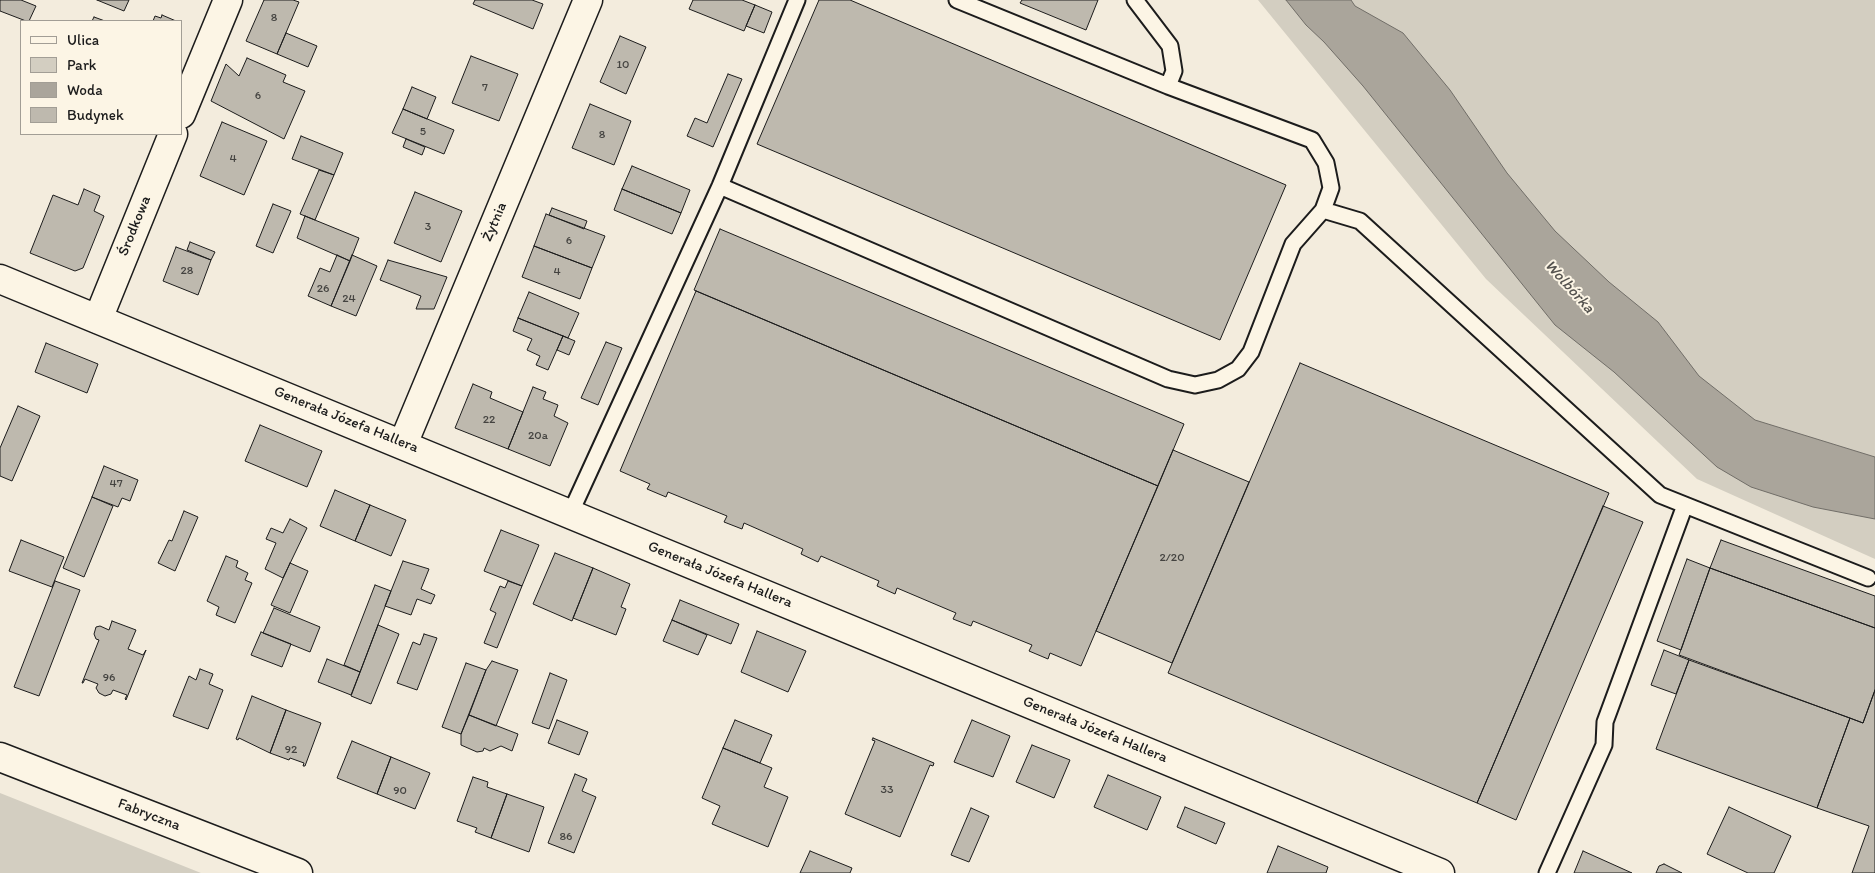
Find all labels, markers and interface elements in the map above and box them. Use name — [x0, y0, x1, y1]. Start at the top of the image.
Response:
house number: 8 — [271, 11, 277, 25]
legend — [20, 20, 182, 135]
text: Ulica — [67, 31, 99, 49]
text: Park — [67, 56, 97, 74]
house number: 10 — [617, 58, 629, 72]
text: Woda — [67, 81, 103, 99]
house number: 7 — [482, 81, 488, 95]
house number: 6 — [255, 89, 261, 103]
text: Budynek — [67, 106, 124, 124]
house number: 5 — [420, 125, 426, 139]
house number: 8 — [599, 128, 605, 142]
house number: 4 — [229, 152, 237, 166]
street label: Środkowa — [115, 193, 155, 259]
street label: Żytnia — [479, 200, 511, 244]
house number: 3 — [425, 220, 431, 234]
house number: 6 — [566, 234, 572, 248]
water label: Wolbórka — [1540, 256, 1598, 318]
house number: 28 — [181, 264, 193, 278]
house number: 4 — [553, 265, 561, 279]
house number: 26 — [317, 282, 329, 296]
house number: 24 — [342, 292, 356, 306]
street label: Generała Józefa Hallera — [271, 383, 421, 457]
house number: 22 — [483, 413, 495, 427]
house number: 20a — [528, 429, 548, 443]
house number: 47 — [109, 477, 123, 491]
street label: Generała Józefa Hallera — [645, 538, 795, 612]
house number: 2/20 — [1159, 551, 1185, 565]
house number: 96 — [103, 671, 115, 685]
street label: Generała Józefa Hallera — [1020, 693, 1170, 767]
house number: 92 — [285, 743, 297, 757]
house number: 33 — [880, 783, 894, 797]
house number: 90 — [393, 784, 407, 798]
street label: Fabryczna — [115, 795, 183, 835]
house number: 86 — [560, 830, 572, 844]

